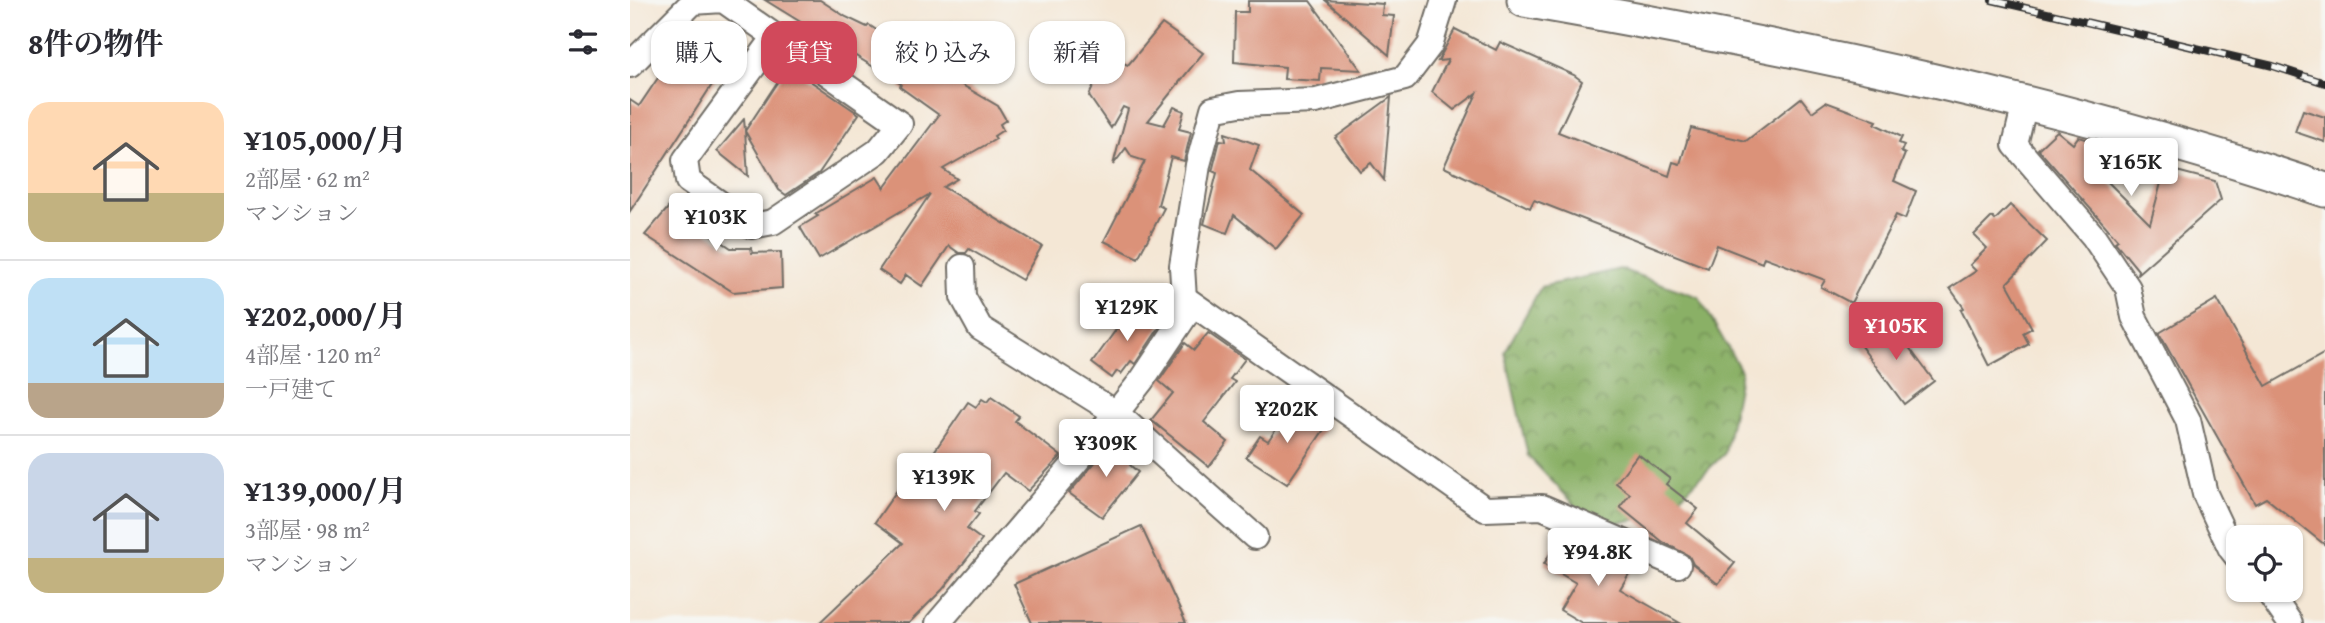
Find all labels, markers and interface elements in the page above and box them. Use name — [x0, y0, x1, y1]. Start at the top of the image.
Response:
text: 8件の物件 — [28, 21, 164, 65]
chip: 購入 — [651, 21, 747, 84]
chip: 賃貸 — [761, 21, 857, 84]
chip: 絞り込み — [871, 21, 1015, 84]
chip: 新着 — [1029, 21, 1125, 84]
icon: filters — [564, 23, 602, 61]
text: ¥105,000/月 — [245, 117, 407, 161]
icon: home — [84, 130, 168, 214]
pin: ¥165K — [2082, 138, 2180, 198]
text: ¥165K — [2100, 144, 2162, 177]
text: 2部屋 · 62 m² — [245, 162, 370, 195]
pin: ¥103K — [667, 194, 765, 253]
text: マンション — [245, 196, 359, 229]
text: ¥103K — [685, 199, 747, 232]
pin: ¥129K — [1078, 284, 1176, 343]
text: ¥129K — [1096, 289, 1158, 322]
text: ¥202,000/月 — [245, 293, 407, 337]
pin: ¥105K — [1847, 302, 1945, 362]
icon: home — [84, 306, 168, 390]
text: ¥105K — [1865, 308, 1927, 341]
text: 4部屋 · 120 m² — [245, 338, 381, 371]
text: 一戸建て — [245, 372, 337, 405]
pin: ¥202K — [1238, 386, 1336, 445]
text: ¥202K — [1256, 391, 1318, 424]
pin: ¥309K — [1057, 420, 1155, 479]
text: ¥309K — [1075, 425, 1137, 458]
pin: ¥139K — [895, 454, 993, 513]
text: ¥139K — [913, 459, 975, 492]
text: ¥139,000/月 — [245, 468, 407, 512]
icon: home — [84, 481, 168, 565]
text: 3部屋 · 98 m² — [245, 513, 370, 546]
map controls — [2226, 525, 2303, 602]
button: locate — [2226, 525, 2303, 602]
pin: ¥94.8K — [1541, 528, 1655, 588]
text: ¥94.8K — [1564, 534, 1632, 567]
text: マンション — [245, 547, 359, 580]

